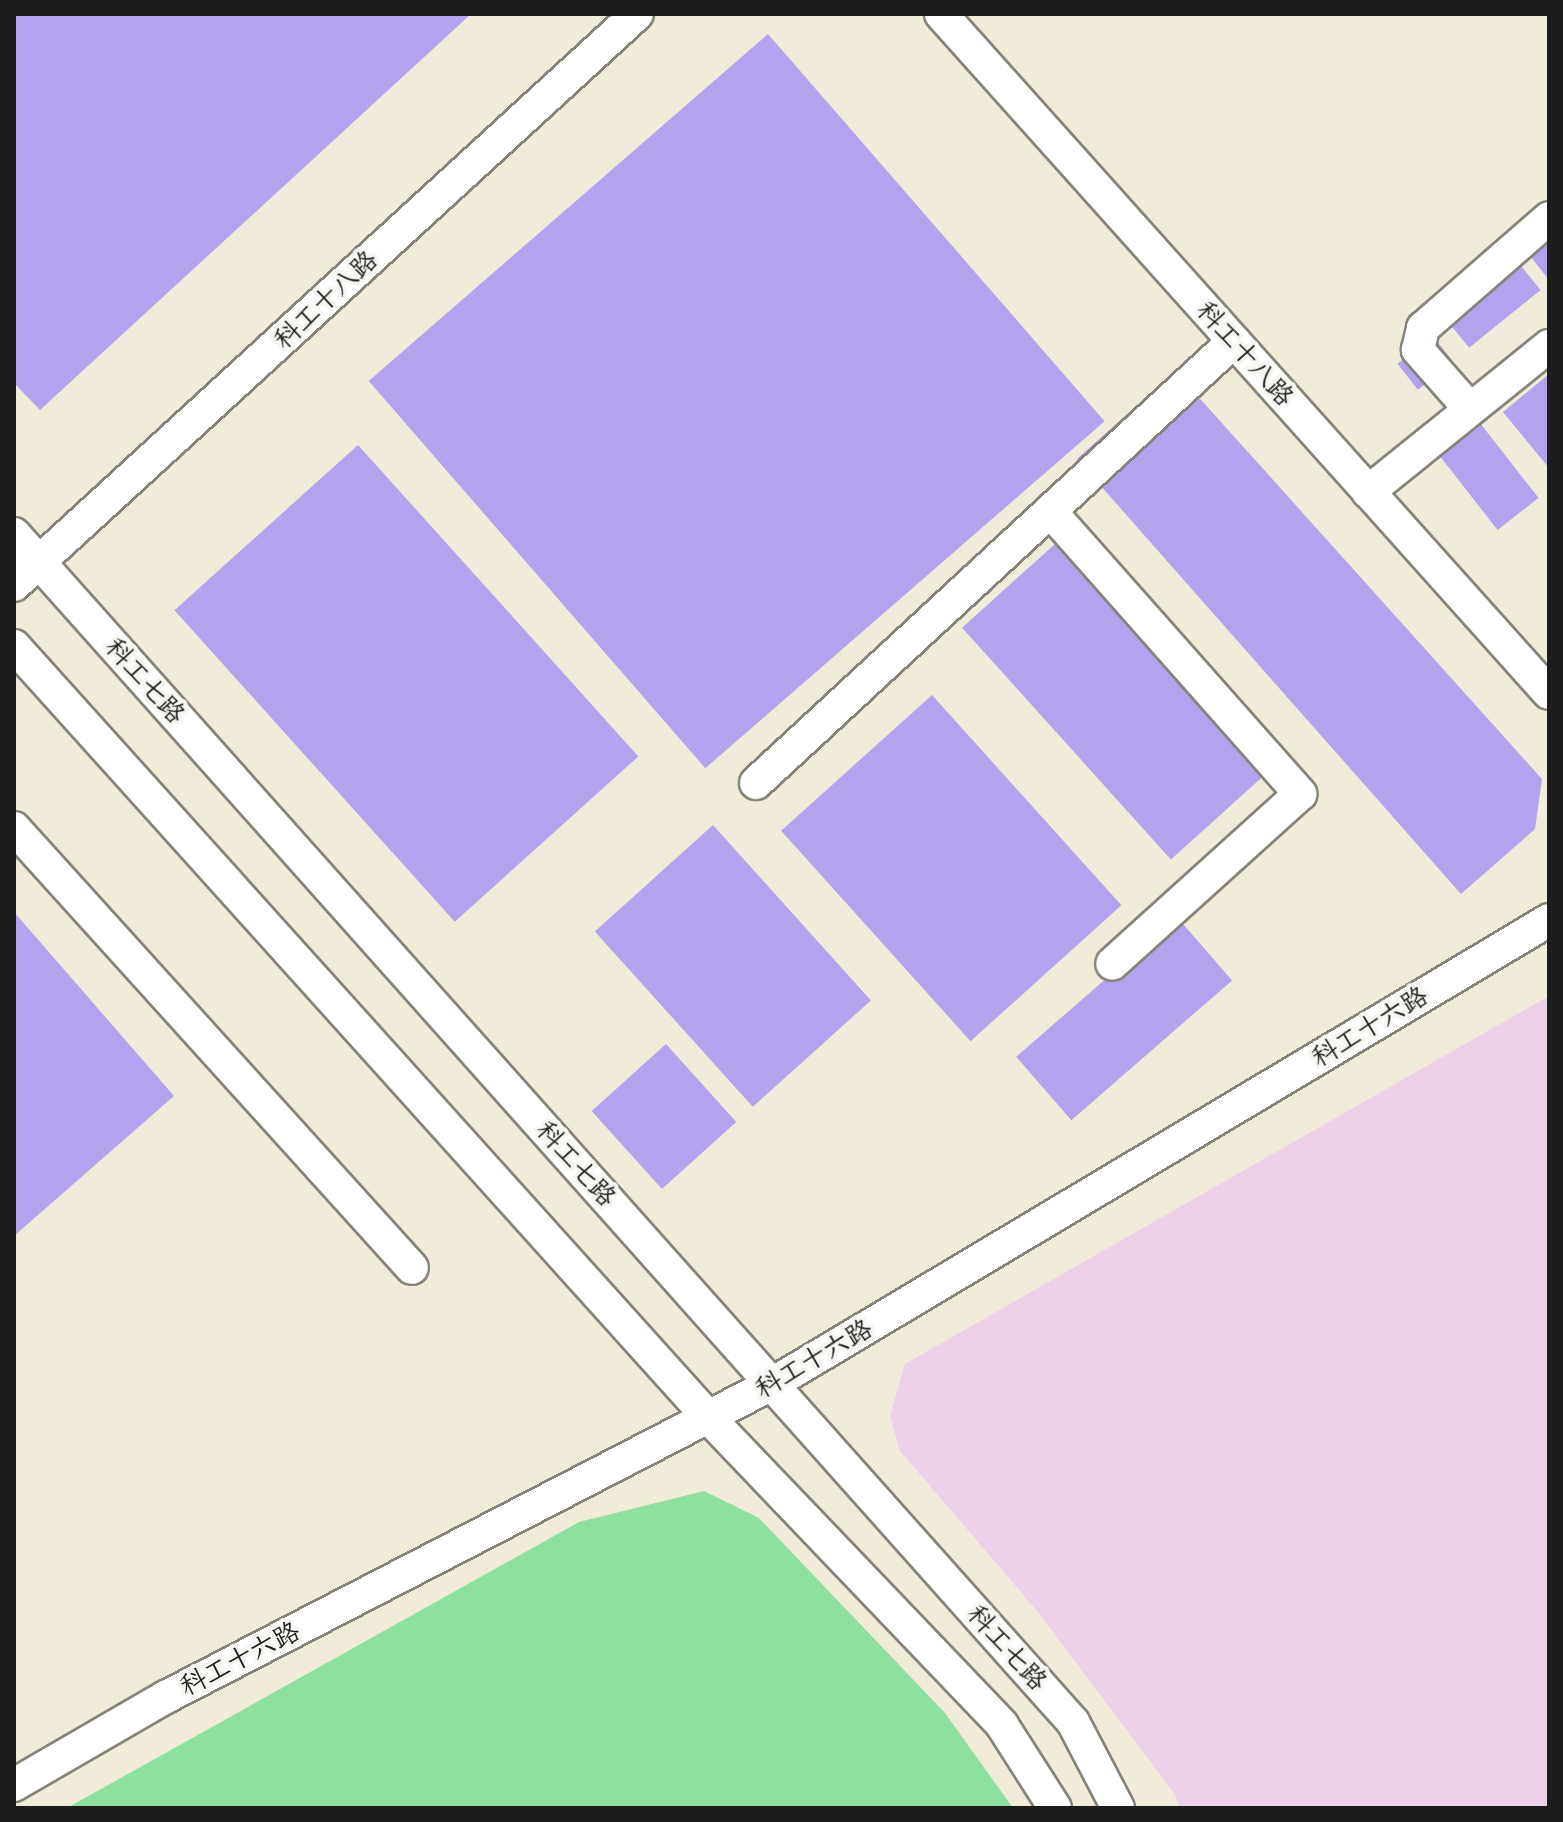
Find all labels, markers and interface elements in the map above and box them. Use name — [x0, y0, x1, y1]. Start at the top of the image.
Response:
street label: 科工十八路 — [268, 244, 384, 356]
street label: 科工十八路 — [1190, 295, 1300, 413]
street label: 科工七路 — [99, 632, 191, 730]
street label: 科工十六路 — [1306, 980, 1434, 1074]
street label: 科工七路 — [530, 1115, 622, 1213]
street label: 科工十六路 — [750, 1313, 878, 1405]
street label: 科工七路 — [961, 1599, 1053, 1697]
street label: 科工十六路 — [175, 1616, 305, 1702]

